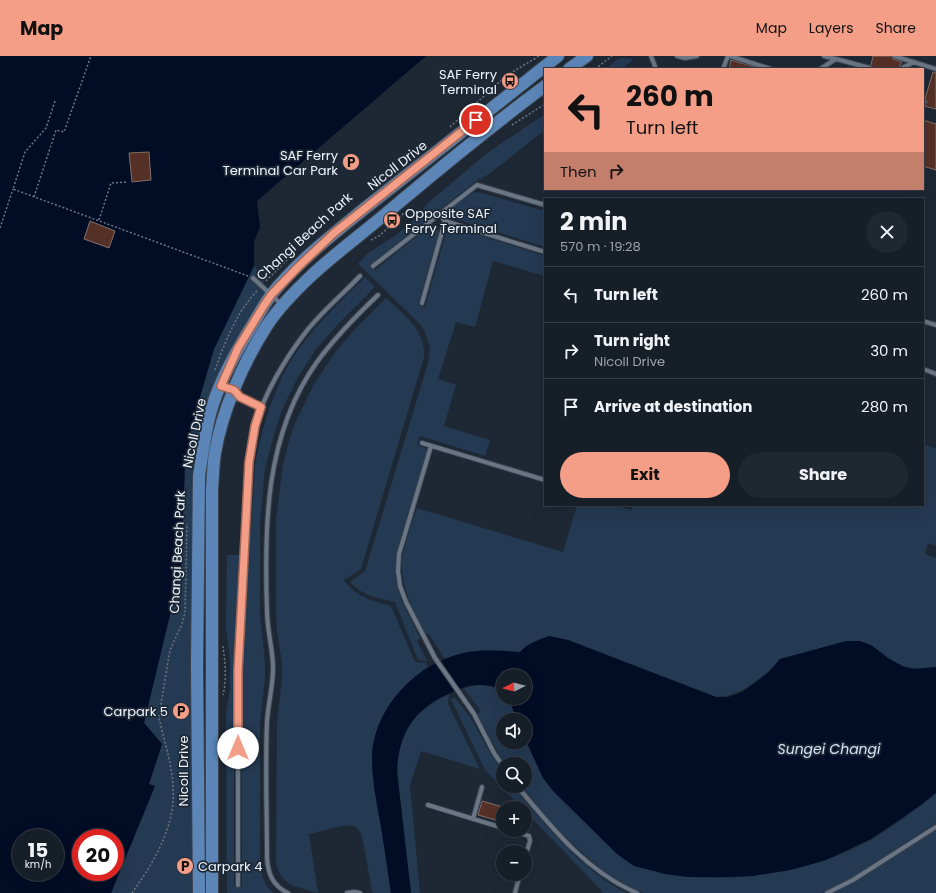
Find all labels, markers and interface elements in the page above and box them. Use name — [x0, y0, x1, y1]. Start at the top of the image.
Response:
text: Map — [20, 15, 63, 42]
text: Map — [756, 18, 787, 38]
text: Layers — [809, 18, 853, 38]
text: Share — [875, 18, 916, 38]
place label: SAF Ferry Terminal — [439, 65, 498, 99]
bus stop icon: SAF Ferry Terminal — [500, 71, 520, 91]
text: 260 m — [626, 77, 714, 116]
icon: left — [560, 84, 612, 136]
pin — [459, 103, 493, 137]
icon: arrive — [465, 109, 487, 131]
text: Turn left — [626, 115, 698, 140]
street label: Nicoll Drive — [363, 136, 431, 195]
place label: SAF Ferry Terminal Car Park — [223, 146, 339, 180]
parking icon: SAF Ferry Terminal Car Park — [341, 152, 361, 172]
icon: right — [605, 160, 627, 182]
text: Then — [560, 161, 597, 182]
street label: Changi Beach Park — [252, 188, 357, 285]
place label: Opposite SAF Ferry Terminal — [405, 204, 497, 238]
text: 2 min — [560, 205, 627, 238]
bus stop icon: Opposite SAF Ferry Terminal — [382, 210, 402, 230]
button: close — [866, 211, 908, 253]
text: 570 m · 19:28 — [560, 237, 641, 256]
icon: left — [560, 284, 582, 306]
text: Turn left — [594, 284, 658, 305]
text: 260 m — [861, 284, 908, 305]
text: Turn right — [594, 330, 670, 351]
icon: right — [560, 340, 582, 362]
text: 30 m — [870, 340, 908, 361]
text: Nicoll Drive — [594, 352, 665, 371]
street label: Nicoll Drive — [178, 396, 211, 470]
icon: arrive — [560, 396, 582, 418]
text: Arrive at destination — [594, 396, 752, 417]
text: 280 m — [861, 396, 908, 417]
button: Exit — [560, 452, 730, 498]
button: Share — [738, 452, 908, 498]
street label: Changi Beach Park — [165, 490, 190, 614]
north arrow — [496, 669, 532, 705]
map controls — [496, 669, 532, 881]
parking icon: Carpark 5 — [171, 701, 191, 721]
place label: Carpark 5 — [104, 702, 168, 721]
button: sound — [496, 713, 532, 749]
position arrow — [217, 727, 259, 769]
street label: Nicoll Drive — [174, 735, 193, 807]
water label: Sungei Changi — [778, 739, 881, 759]
button: search — [496, 757, 532, 793]
button: + — [496, 801, 532, 837]
speed limit sign: 20 — [72, 829, 124, 881]
text: 15 — [28, 836, 48, 864]
button: − — [496, 845, 532, 881]
parking icon: Carpark 4 — [175, 856, 195, 876]
text: km/h — [25, 857, 51, 872]
place label: Carpark 4 — [198, 857, 262, 876]

